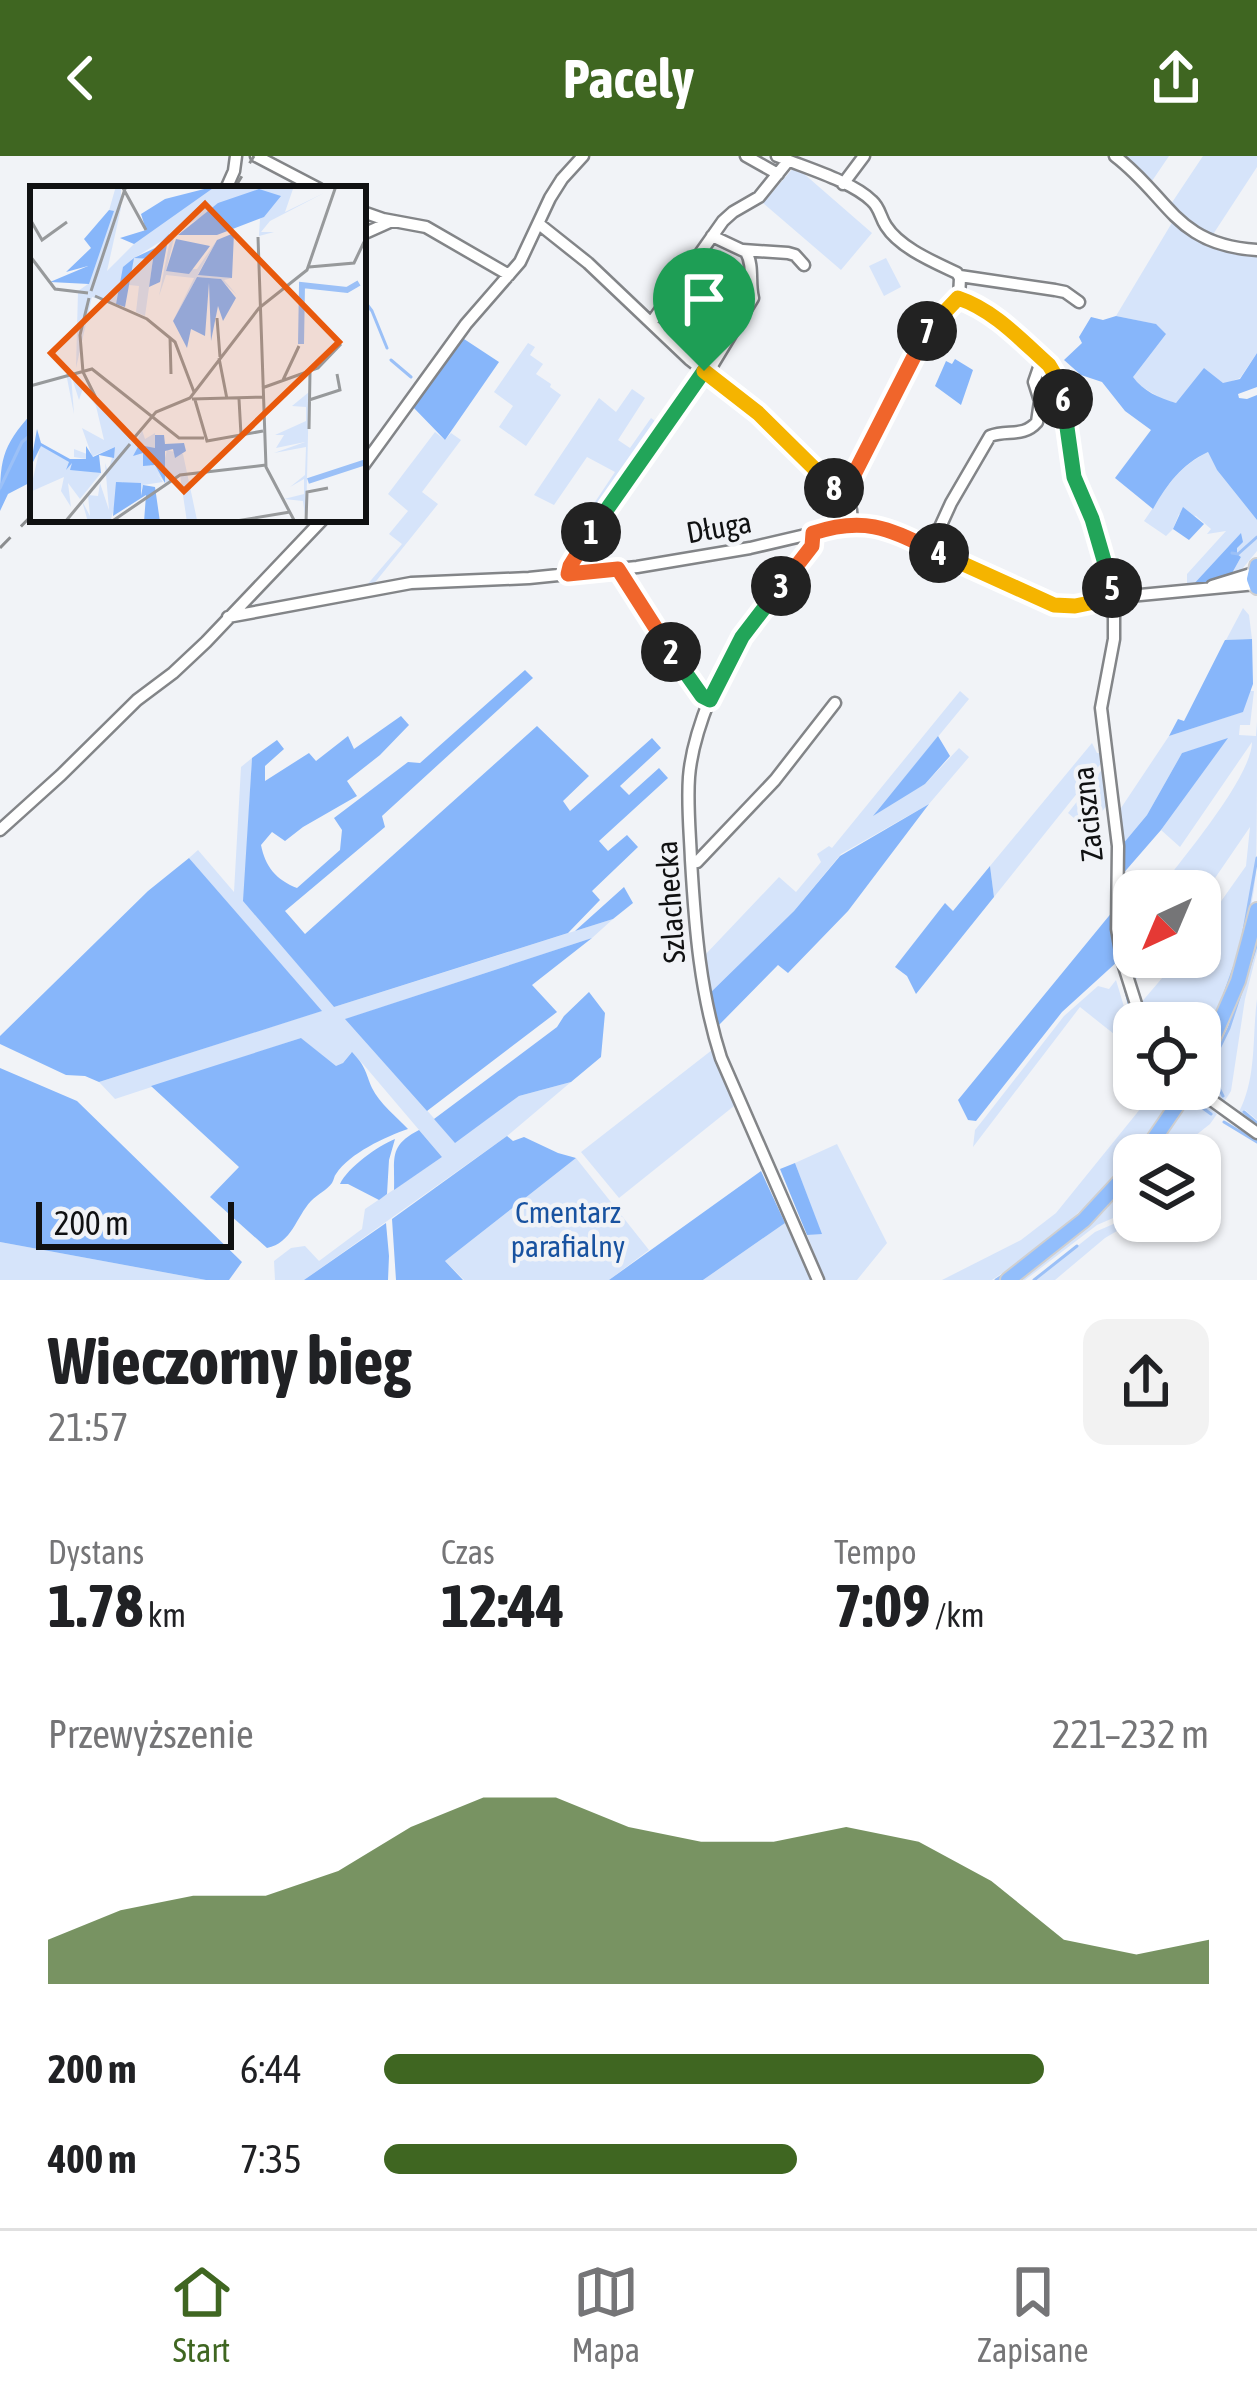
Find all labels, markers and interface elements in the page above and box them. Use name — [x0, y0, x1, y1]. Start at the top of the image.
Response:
icon: back — [48, 45, 114, 111]
icon: share — [1143, 45, 1209, 111]
text: Pacely — [563, 48, 694, 109]
inset map — [30, 186, 366, 522]
pin — [653, 248, 755, 371]
icon: arrive — [671, 266, 737, 332]
pin: 7 — [897, 301, 957, 361]
text: 7 — [919, 312, 935, 350]
pin: 6 — [1033, 369, 1093, 429]
text: 6 — [1055, 380, 1071, 418]
pin: 8 — [804, 458, 864, 518]
text: 8 — [826, 469, 842, 507]
pin: 1 — [561, 502, 621, 562]
street label: Długa — [684, 505, 754, 549]
text: 1 — [583, 513, 599, 551]
pin: 4 — [909, 523, 969, 583]
text: 4 — [931, 534, 947, 572]
pin: 3 — [751, 556, 811, 616]
pin: 5 — [1082, 558, 1142, 618]
text: 3 — [773, 567, 789, 605]
text: 5 — [1104, 569, 1120, 607]
pin: 2 — [641, 622, 701, 682]
text: 2 — [663, 633, 679, 671]
street label: Zaciszna — [1065, 765, 1109, 863]
street label: Szlachecka — [649, 840, 691, 964]
north arrow — [1113, 870, 1221, 978]
map controls — [1113, 870, 1221, 1242]
button: locate — [1113, 1002, 1221, 1110]
button: layers — [1113, 1134, 1221, 1242]
park label: Cmentarz parafialny — [511, 1195, 625, 1263]
scale bar — [36, 1196, 234, 1249]
text: 200 m — [54, 1204, 129, 1242]
button: share — [1083, 1319, 1209, 1445]
text: Wieczorny bieg — [48, 1322, 412, 1398]
text: 21:57 — [48, 1405, 128, 1449]
text: Dystans — [48, 1533, 144, 1571]
text: Czas — [441, 1533, 495, 1571]
text: Tempo — [834, 1533, 916, 1571]
text: 1.78 — [48, 1571, 143, 1640]
text: 12:44 — [441, 1571, 564, 1640]
text: 7:09 — [834, 1571, 930, 1640]
text: km — [143, 1596, 186, 1634]
text: /km — [930, 1596, 984, 1634]
text: Przewyższenie — [48, 1712, 254, 1756]
text: 221–232 m — [1052, 1712, 1209, 1756]
text: 200 m — [48, 2047, 136, 2091]
text: 6:44 — [240, 2047, 302, 2091]
text: 400 m — [48, 2137, 136, 2181]
text: 7:35 — [240, 2137, 302, 2181]
tab: Start — [169, 2259, 235, 2369]
tab: Mapa — [572, 2259, 640, 2369]
tab: Zapisane — [977, 2259, 1088, 2369]

